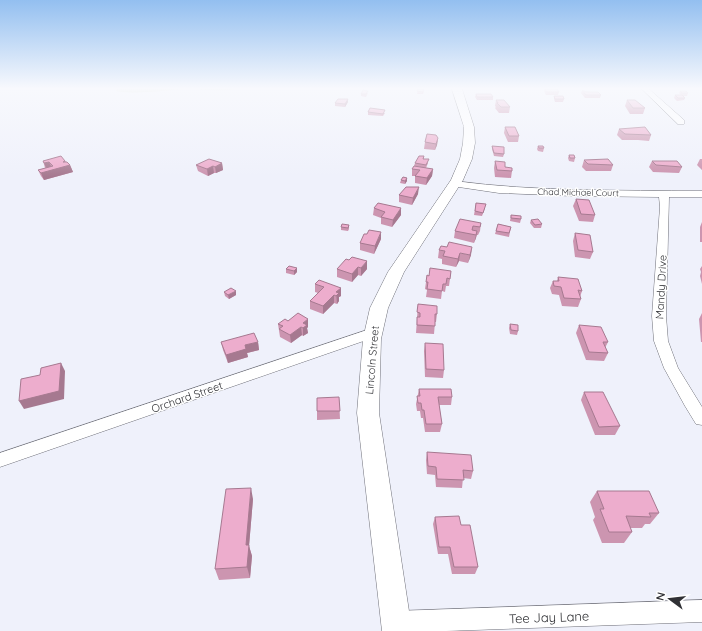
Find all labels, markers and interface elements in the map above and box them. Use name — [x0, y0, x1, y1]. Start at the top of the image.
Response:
street label: Chad Michael Court — [537, 186, 619, 198]
street label: Mandy Drive — [652, 254, 670, 320]
street label: Lincoln Street — [362, 325, 382, 395]
street label: Orchard Street — [149, 378, 225, 416]
north arrow — [650, 579, 690, 619]
text: N — [653, 591, 668, 602]
street label: Tee Jay Lane — [509, 608, 589, 626]

